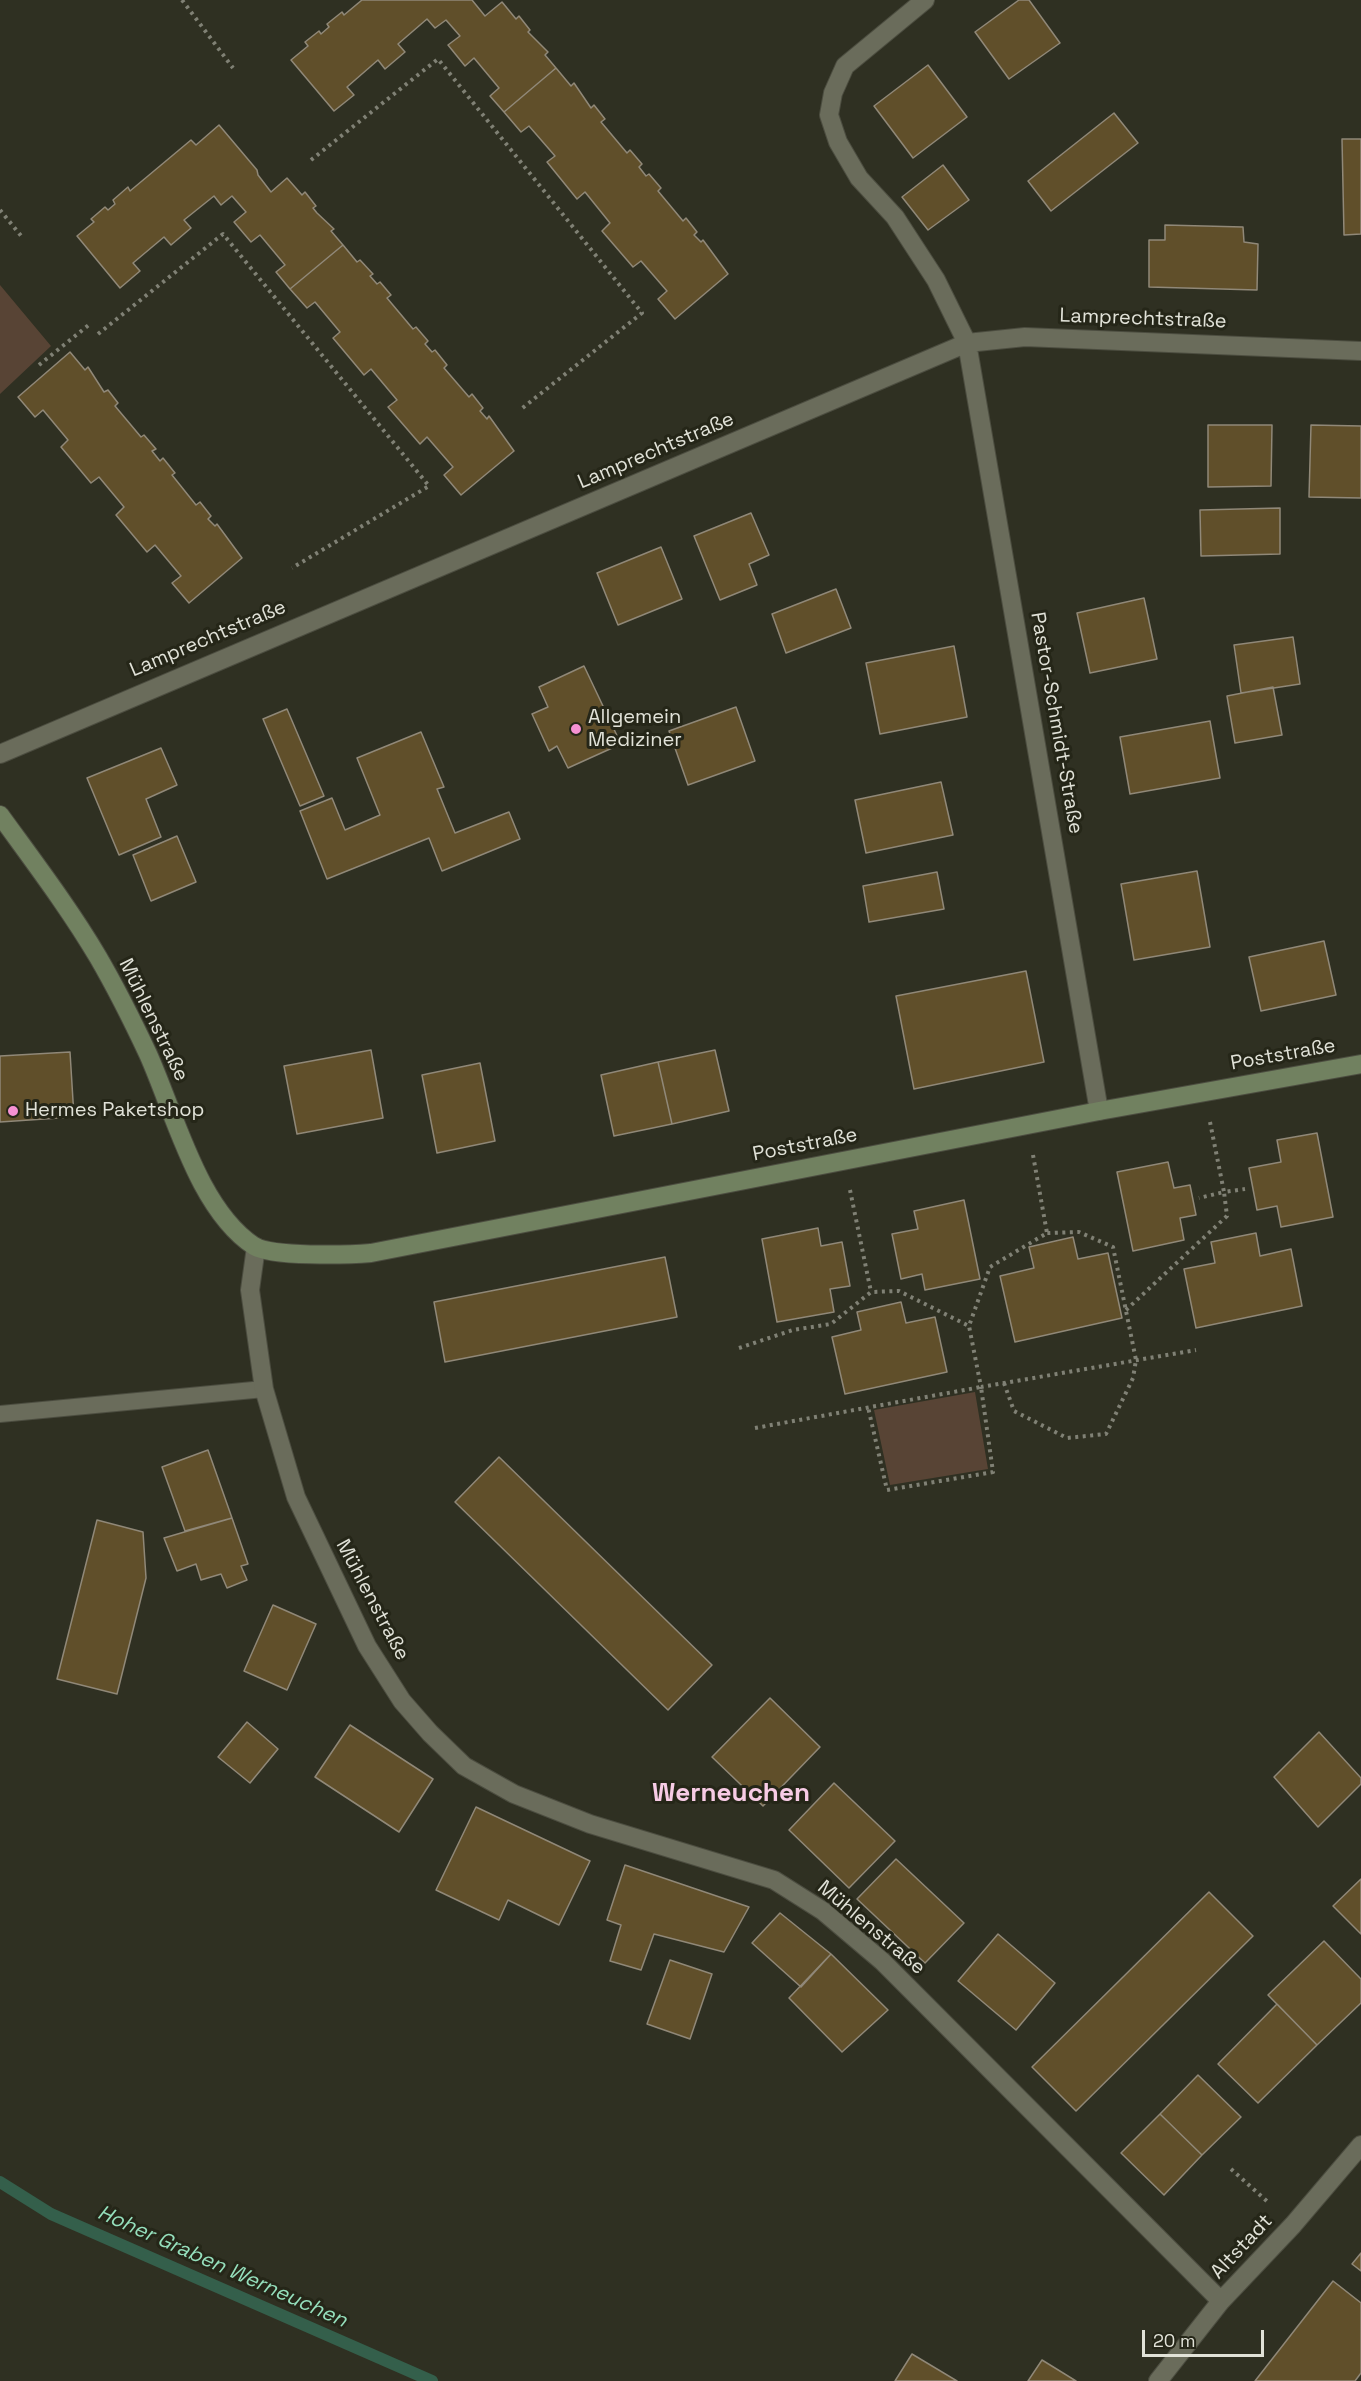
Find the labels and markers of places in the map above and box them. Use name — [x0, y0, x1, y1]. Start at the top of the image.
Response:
place label: Allgemein Mediziner — [588, 706, 682, 753]
marker: Allgemein Mediziner — [569, 722, 583, 736]
place label: Hermes Paketshop — [25, 1099, 204, 1123]
marker: Hermes Paketshop — [6, 1104, 20, 1118]

